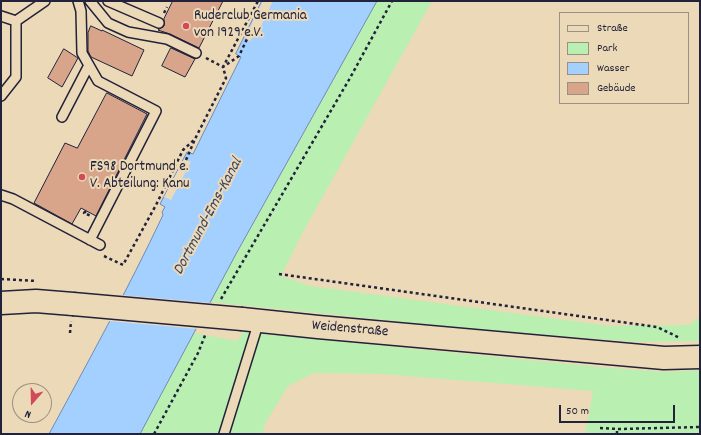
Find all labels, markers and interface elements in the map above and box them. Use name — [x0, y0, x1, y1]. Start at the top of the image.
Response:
place label: Ruderclub Germania von 1929 e.V. — [194, 8, 307, 43]
legend — [559, 12, 689, 104]
text: Straße — [597, 20, 628, 37]
marker: Ruderclub Germania von 1929 e.V. — [181, 21, 191, 31]
text: Park — [597, 40, 617, 57]
text: Wasser — [597, 60, 629, 77]
text: Gebäude — [597, 80, 636, 97]
water label: Dortmund-Ems-Kanal — [170, 155, 248, 279]
place label: FS98 Dortmund e. V. Abteilung: Kanu — [90, 159, 190, 194]
marker: FS98 Dortmund e. V. Abteilung: Kanu — [77, 172, 87, 182]
street label: Weidenstraße — [311, 318, 389, 342]
north arrow — [12, 383, 52, 423]
scale bar — [561, 397, 677, 423]
text: 50 m — [566, 403, 589, 420]
text: N — [23, 405, 34, 422]

